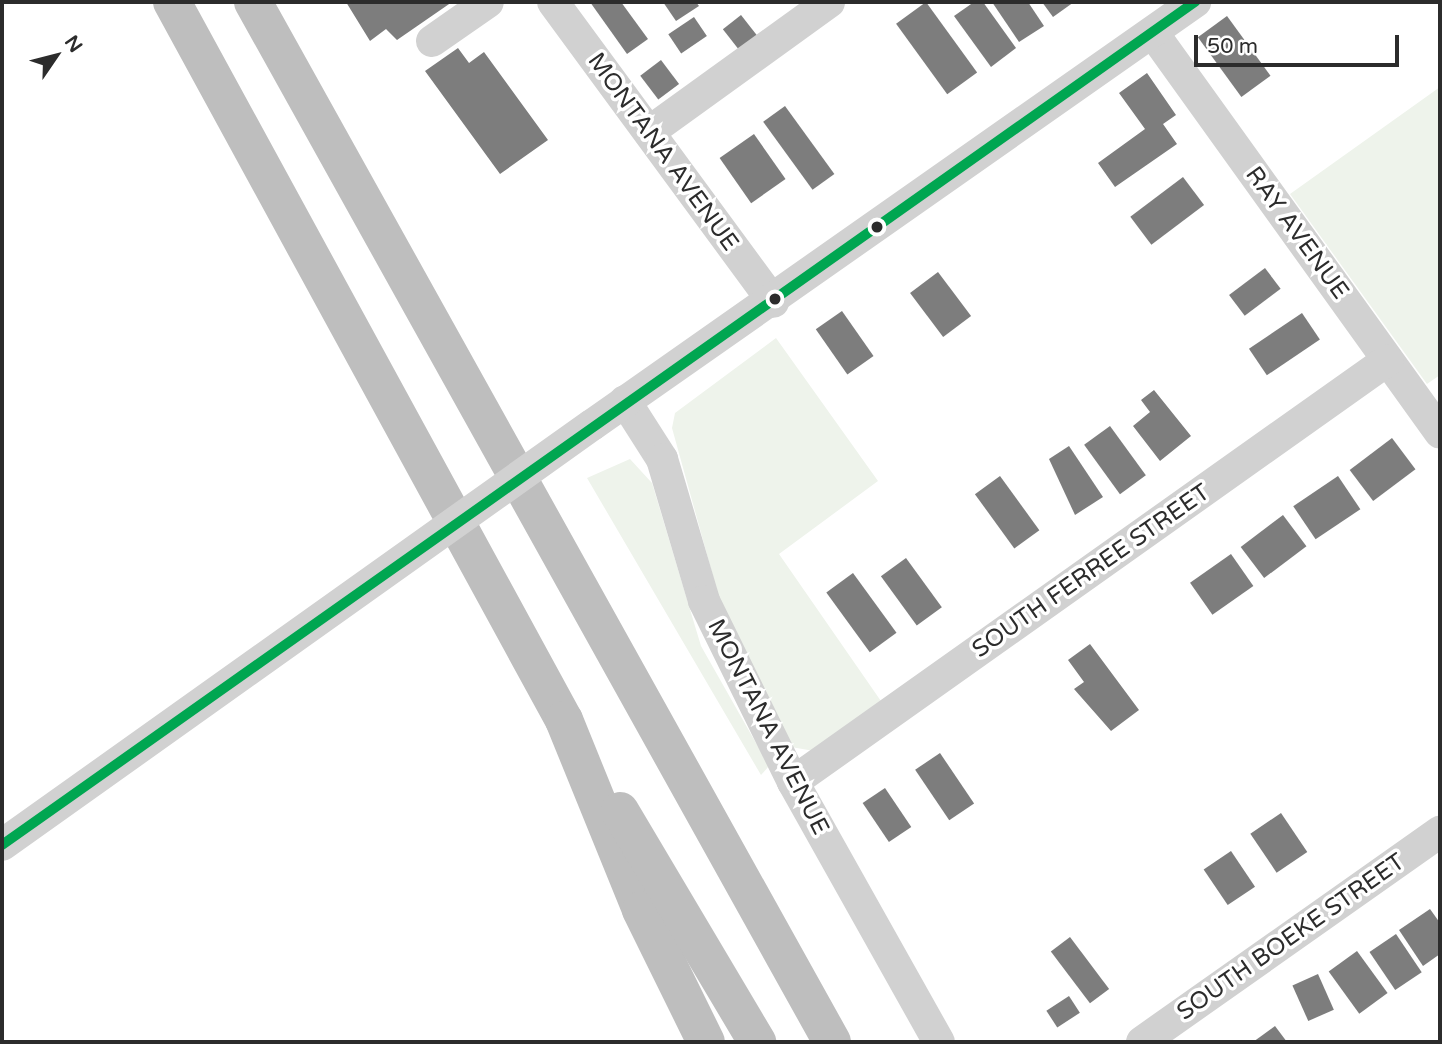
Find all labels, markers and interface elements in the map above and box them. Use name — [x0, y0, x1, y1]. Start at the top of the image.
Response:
north arrow — [21, 21, 91, 91]
scale bar — [1197, 21, 1402, 65]
text: N — [60, 31, 87, 57]
text: 50 m — [1207, 34, 1258, 59]
street label: MONTANA AVENUE — [581, 47, 745, 257]
street label: RAY AVENUE — [1239, 161, 1355, 305]
unlabelled marker — [870, 220, 884, 234]
unlabelled marker — [768, 292, 782, 306]
street label: SOUTH FERREE STREET — [967, 478, 1215, 664]
street label: MONTANA AVENUE — [701, 614, 835, 840]
street label: SOUTH BOEKE STREET — [1172, 847, 1410, 1027]

